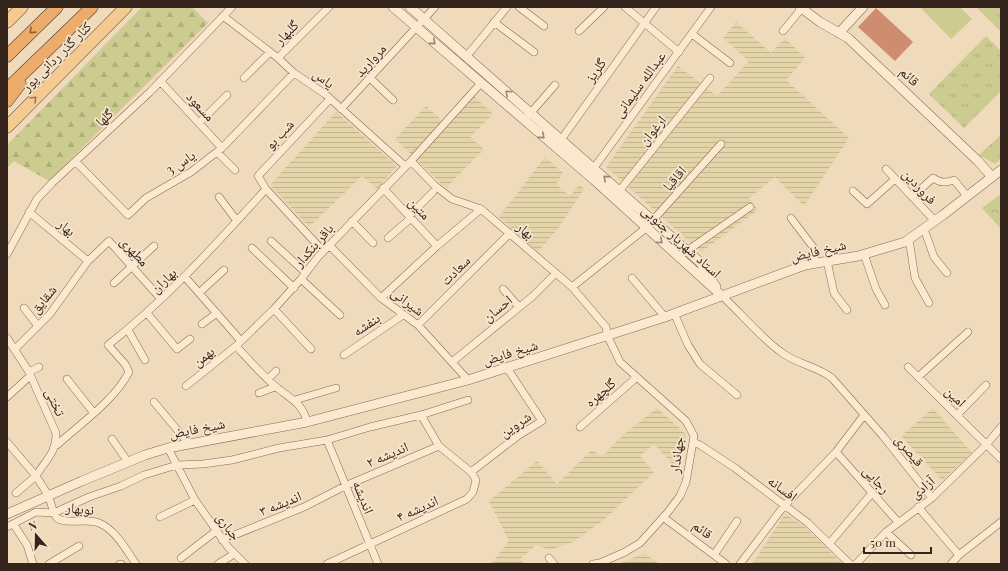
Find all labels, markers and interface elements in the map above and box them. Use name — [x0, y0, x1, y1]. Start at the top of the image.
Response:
street label: گلبهار — [269, 15, 303, 49]
street label: کنار گذر ردانی پور — [16, 17, 95, 96]
one-way arrow — [29, 27, 37, 34]
one-way arrow — [429, 37, 436, 44]
street label: مروارید — [350, 39, 390, 81]
street label: عبدالله سلیمانی — [608, 47, 670, 121]
street label: گلریز — [579, 54, 610, 87]
street label: قائم — [895, 62, 924, 91]
street label: یاس — [309, 64, 339, 92]
street label: مسعود — [183, 87, 219, 125]
one-way arrow — [505, 91, 512, 98]
one-way arrow — [29, 96, 37, 104]
street label: گلها — [91, 104, 117, 130]
street label: ارغوان — [634, 111, 670, 149]
street label: شب بو — [260, 115, 298, 153]
one-way arrow — [538, 131, 545, 138]
street label: یاس 3 — [161, 145, 199, 179]
street label: اقاقیا — [658, 161, 690, 195]
street label: فروردین — [899, 164, 941, 208]
one-way arrow — [603, 175, 611, 183]
street label: متین — [405, 193, 435, 223]
street label: استاد شهریار جنوبی — [638, 200, 726, 282]
street label: بهار — [53, 213, 80, 240]
street label: بهار — [512, 216, 539, 243]
street label: باقر بنکدار — [288, 219, 337, 272]
street label: مطهری — [116, 232, 154, 270]
street label: شیخ فایض — [788, 234, 848, 267]
one-way arrow — [655, 236, 663, 244]
street label: سعادت — [436, 251, 474, 289]
street label: بهاران — [146, 263, 180, 297]
street label: شقایق — [25, 281, 61, 318]
street label: شیرانی — [388, 282, 428, 320]
street label: احسان — [478, 290, 516, 326]
street label: بنفشه — [349, 308, 383, 340]
street label: شیخ فایض — [480, 335, 540, 370]
street label: بهمن — [188, 341, 218, 371]
street label: گلچهره — [580, 373, 620, 411]
street label: امین — [941, 381, 971, 411]
street label: تختی — [41, 385, 71, 419]
street label: شروین — [495, 406, 535, 442]
street label: شیخ فایض — [167, 413, 227, 444]
street label: قیصری — [891, 430, 929, 470]
street label: جهاندار — [664, 435, 688, 476]
street label: اندیشه ۲ — [363, 437, 411, 471]
street label: رجایی — [859, 461, 895, 497]
street label: افسانه — [764, 471, 802, 505]
street label: آزادی — [906, 471, 939, 503]
street label: اندیشه — [349, 478, 379, 516]
street label: اندیشه ۳ — [256, 486, 304, 520]
street label: اندیشه ۴ — [393, 490, 441, 526]
street label: نوبهار — [64, 497, 95, 519]
street label: جباری — [212, 508, 246, 544]
north arrow — [16, 515, 56, 555]
street label: قائم — [688, 515, 717, 544]
text: N — [26, 517, 39, 534]
scale bar — [864, 529, 931, 555]
text: 50 m — [870, 534, 896, 550]

